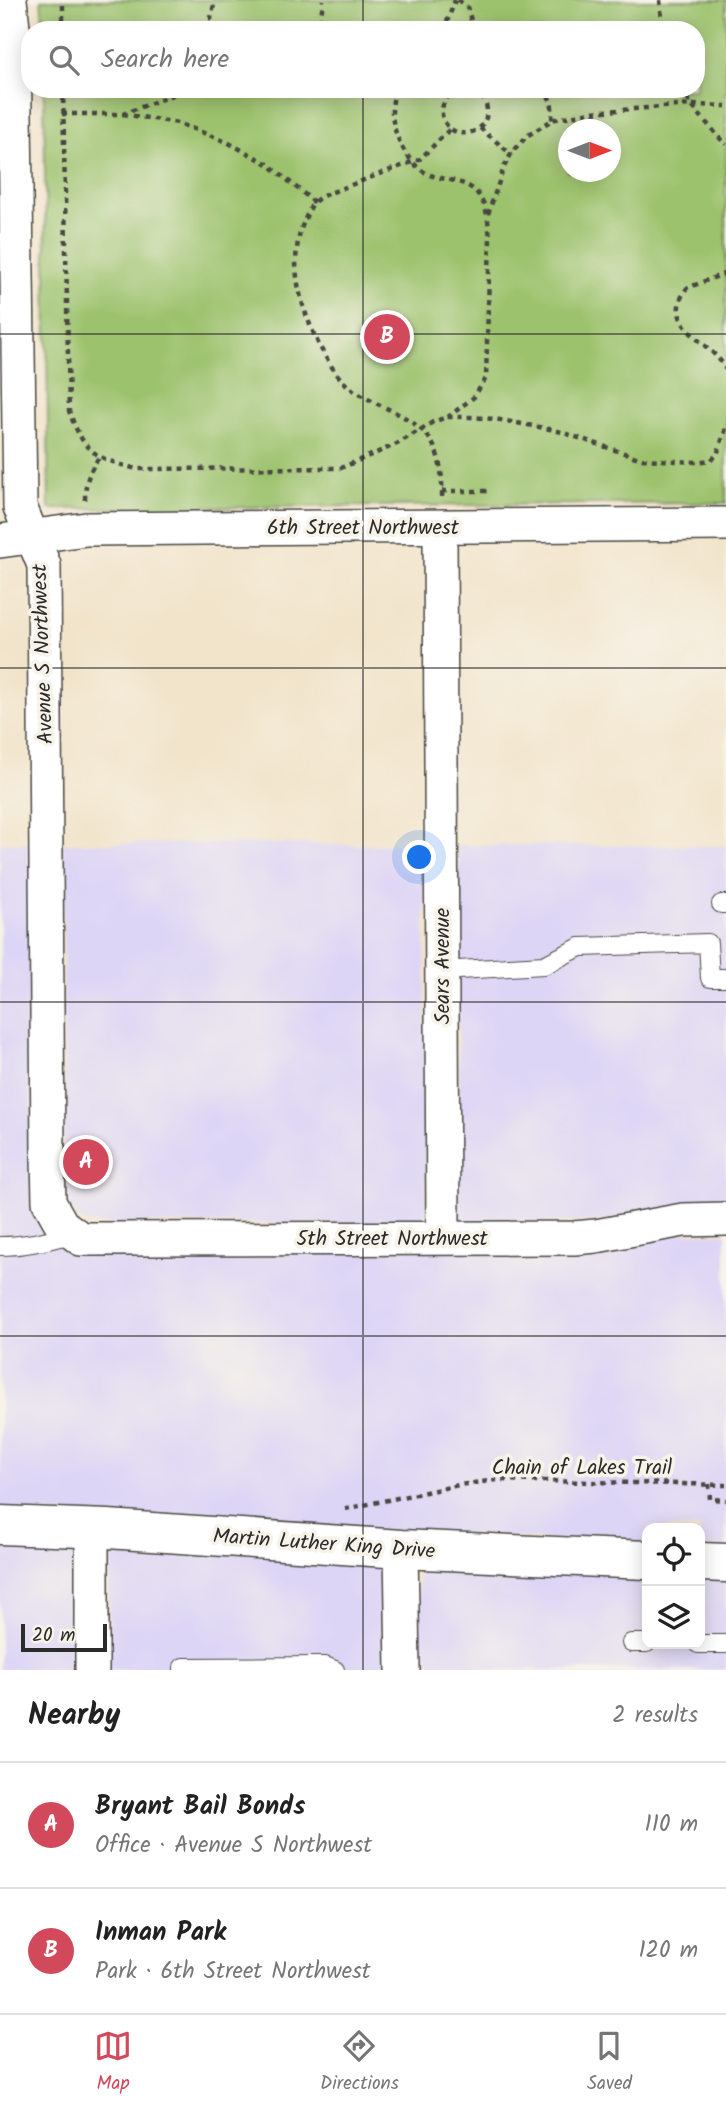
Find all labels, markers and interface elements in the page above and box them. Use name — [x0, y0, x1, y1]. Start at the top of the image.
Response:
search box — [21, 21, 705, 98]
text: Search here — [101, 39, 229, 81]
icon: search — [45, 41, 83, 79]
north arrow — [558, 119, 621, 182]
pin: B — [364, 311, 410, 363]
street label: 6th Street Northwest — [267, 512, 460, 545]
street label: Avenue S Northwest — [24, 562, 63, 745]
your location — [402, 840, 436, 874]
street label: Sears Avenue — [427, 907, 460, 1024]
pin: A — [63, 1136, 109, 1188]
street label: 5th Street Northwest — [296, 1223, 489, 1256]
street label: Chain of Lakes Trail — [492, 1452, 672, 1485]
street label: Martin Luther King Drive — [212, 1520, 437, 1569]
map controls — [642, 1523, 705, 1649]
button: locate — [642, 1523, 705, 1586]
button: layers — [642, 1586, 705, 1649]
scale bar — [21, 1621, 107, 1653]
text: 20 m — [32, 1621, 75, 1651]
text: Nearby — [28, 1692, 120, 1740]
text: 2 results — [612, 1698, 698, 1734]
text: Bryant Bail Bonds — [95, 1786, 305, 1828]
text: A — [44, 1807, 58, 1843]
text: 110 m — [645, 1807, 698, 1843]
text: Office · Avenue S Northwest — [95, 1828, 372, 1864]
text: Inman Park — [95, 1912, 226, 1954]
text: B — [44, 1933, 58, 1969]
text: 120 m — [638, 1933, 698, 1969]
text: Park · 6th Street Northwest — [95, 1954, 371, 1990]
tab: Map — [94, 2027, 132, 2099]
tab: Directions — [320, 2027, 399, 2099]
tab: Saved — [587, 2027, 632, 2099]

